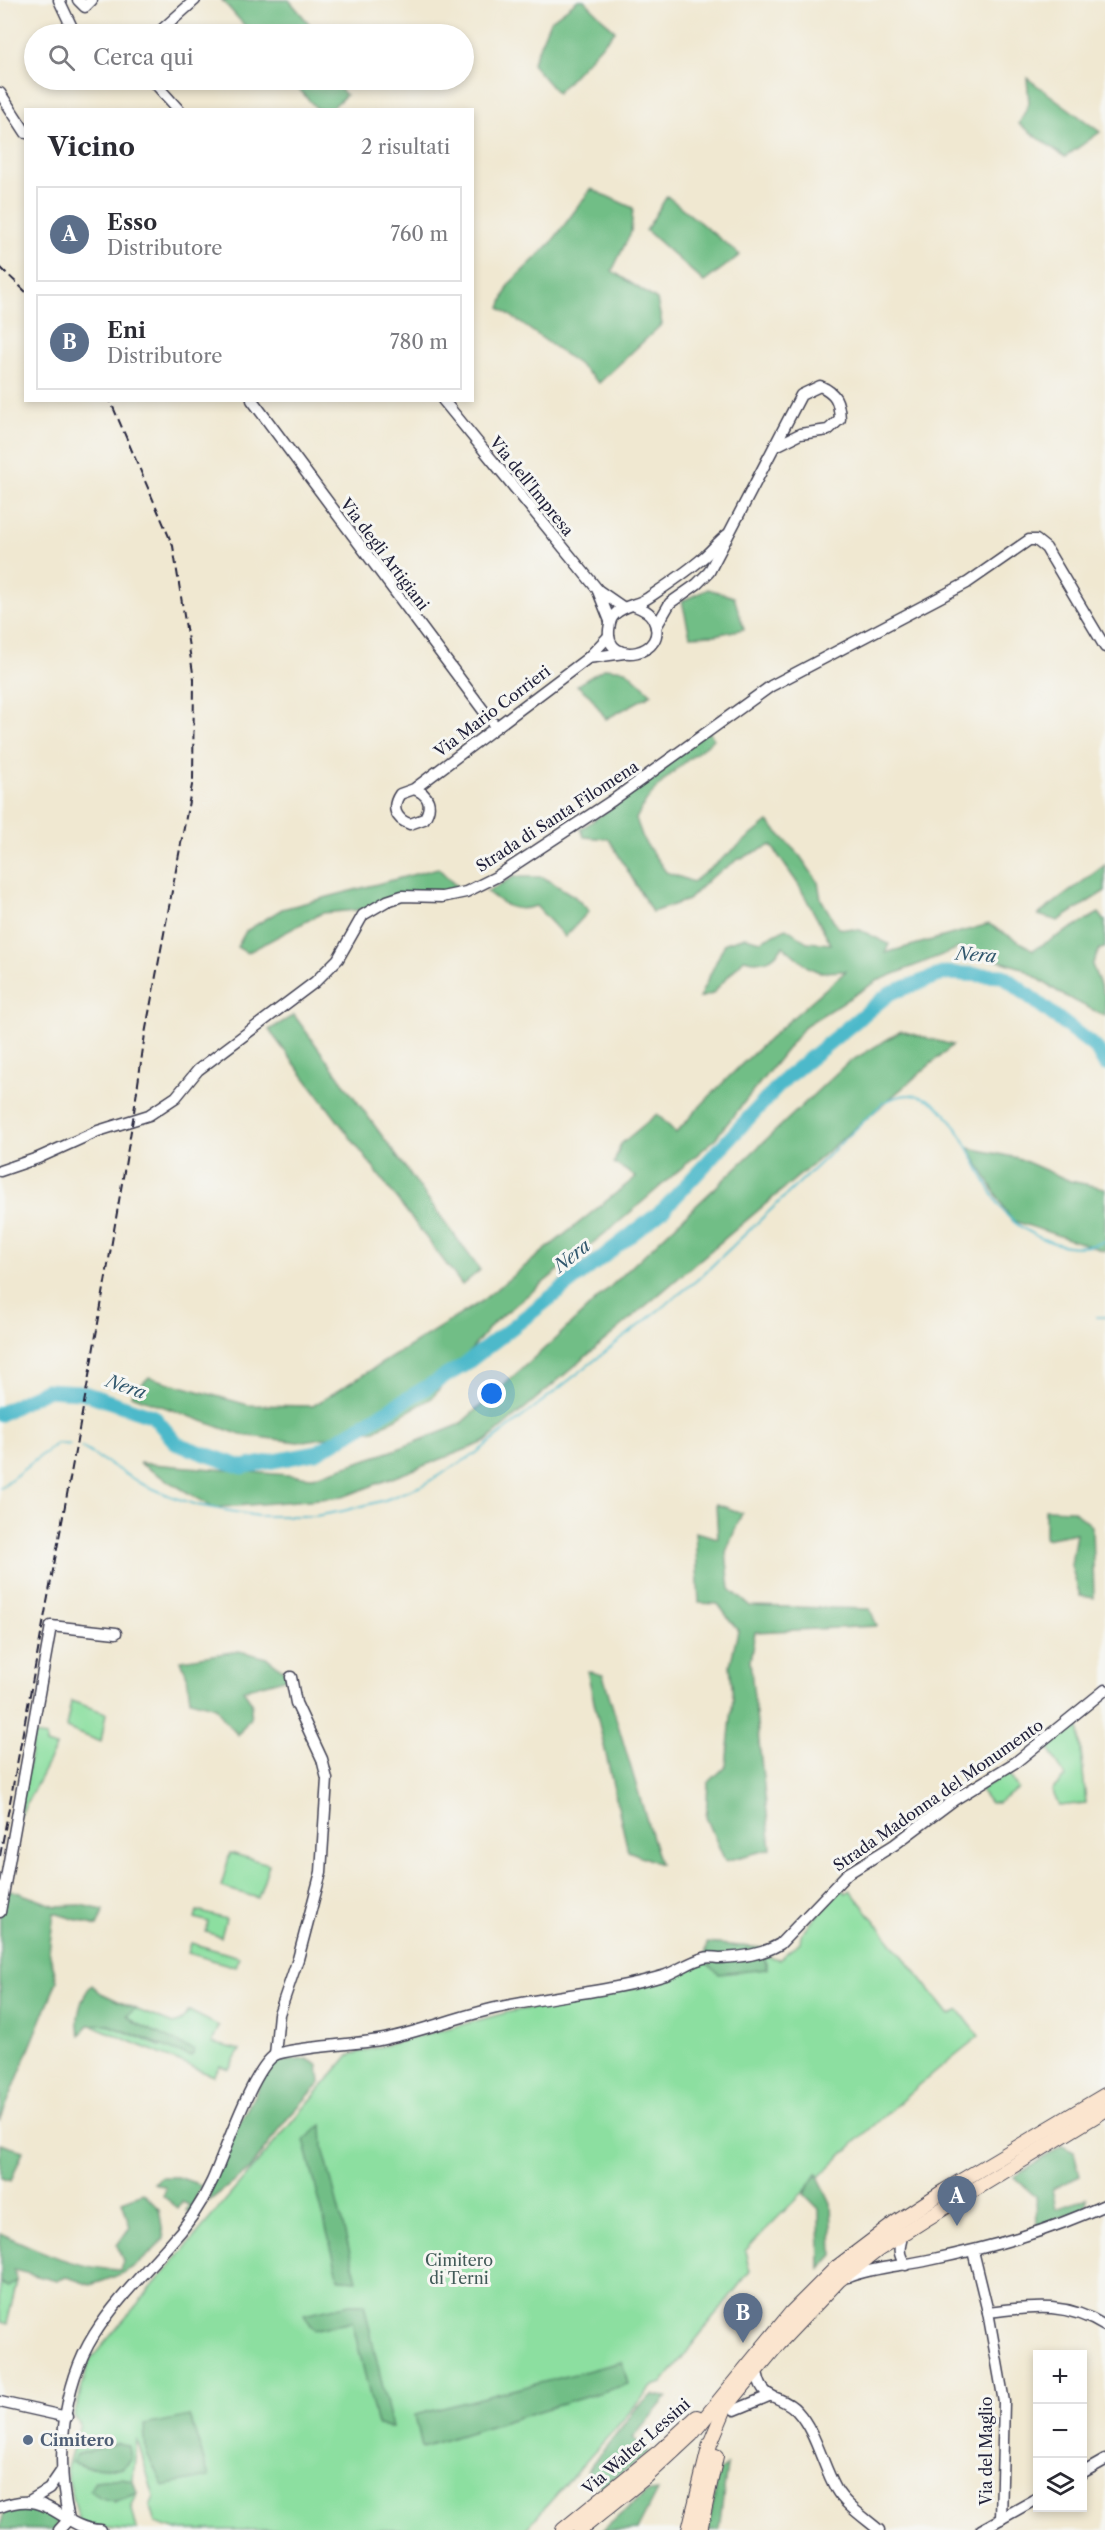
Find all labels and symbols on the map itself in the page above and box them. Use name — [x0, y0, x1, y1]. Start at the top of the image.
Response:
street label: Via dell'Impresa — [485, 431, 579, 540]
street label: Via degli Artigiani — [336, 493, 434, 614]
street label: Via Mario Corrieri — [429, 661, 554, 762]
street label: Strada di Santa Filomena — [472, 756, 642, 876]
water label: Nera — [953, 942, 997, 967]
water label: Nera — [548, 1235, 595, 1278]
water label: Nera — [101, 1369, 149, 1404]
your location — [477, 1379, 506, 1408]
street label: Strada Madonna del Monumento — [829, 1715, 1047, 1875]
pin: A — [938, 2176, 976, 2226]
park label: Cimitero di Terni — [425, 2250, 493, 2288]
pin: B — [724, 2294, 762, 2343]
street label: Via Walter Lessini — [577, 2394, 694, 2499]
street label: Via del Maglio — [976, 2396, 996, 2506]
place label: Cimitero — [40, 2430, 114, 2450]
marker: Cimitero — [21, 2433, 35, 2447]

